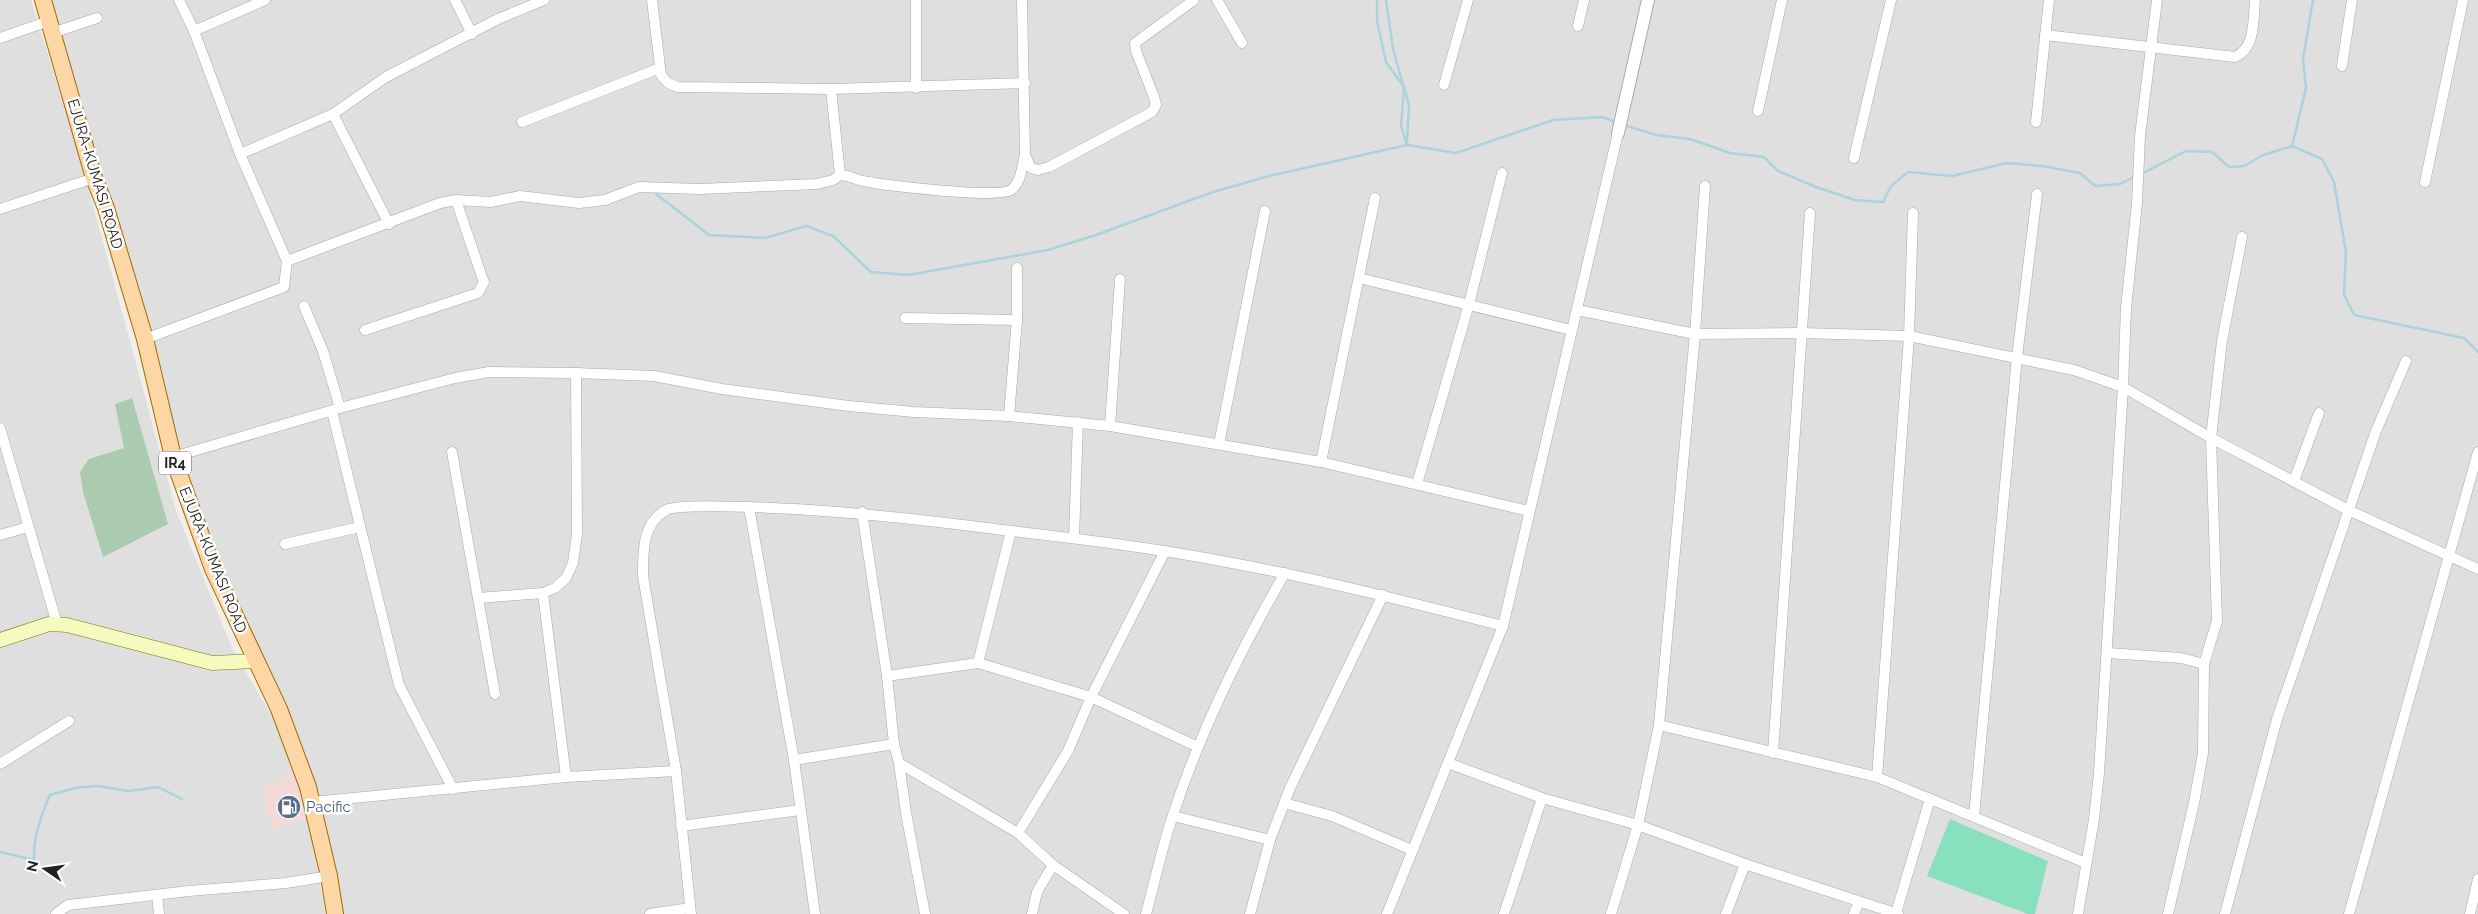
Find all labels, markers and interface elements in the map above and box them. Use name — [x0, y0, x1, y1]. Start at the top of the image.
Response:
street label: EJURA-KUMASI ROAD — [64, 97, 127, 252]
road number: IR4 — [159, 452, 191, 474]
street label: EJURA-KUMASI ROAD — [175, 484, 251, 636]
fuel station icon: Pacific — [276, 794, 302, 820]
place label: Pacific — [306, 798, 351, 816]
north arrow — [20, 844, 70, 894]
text: N — [23, 859, 41, 873]

